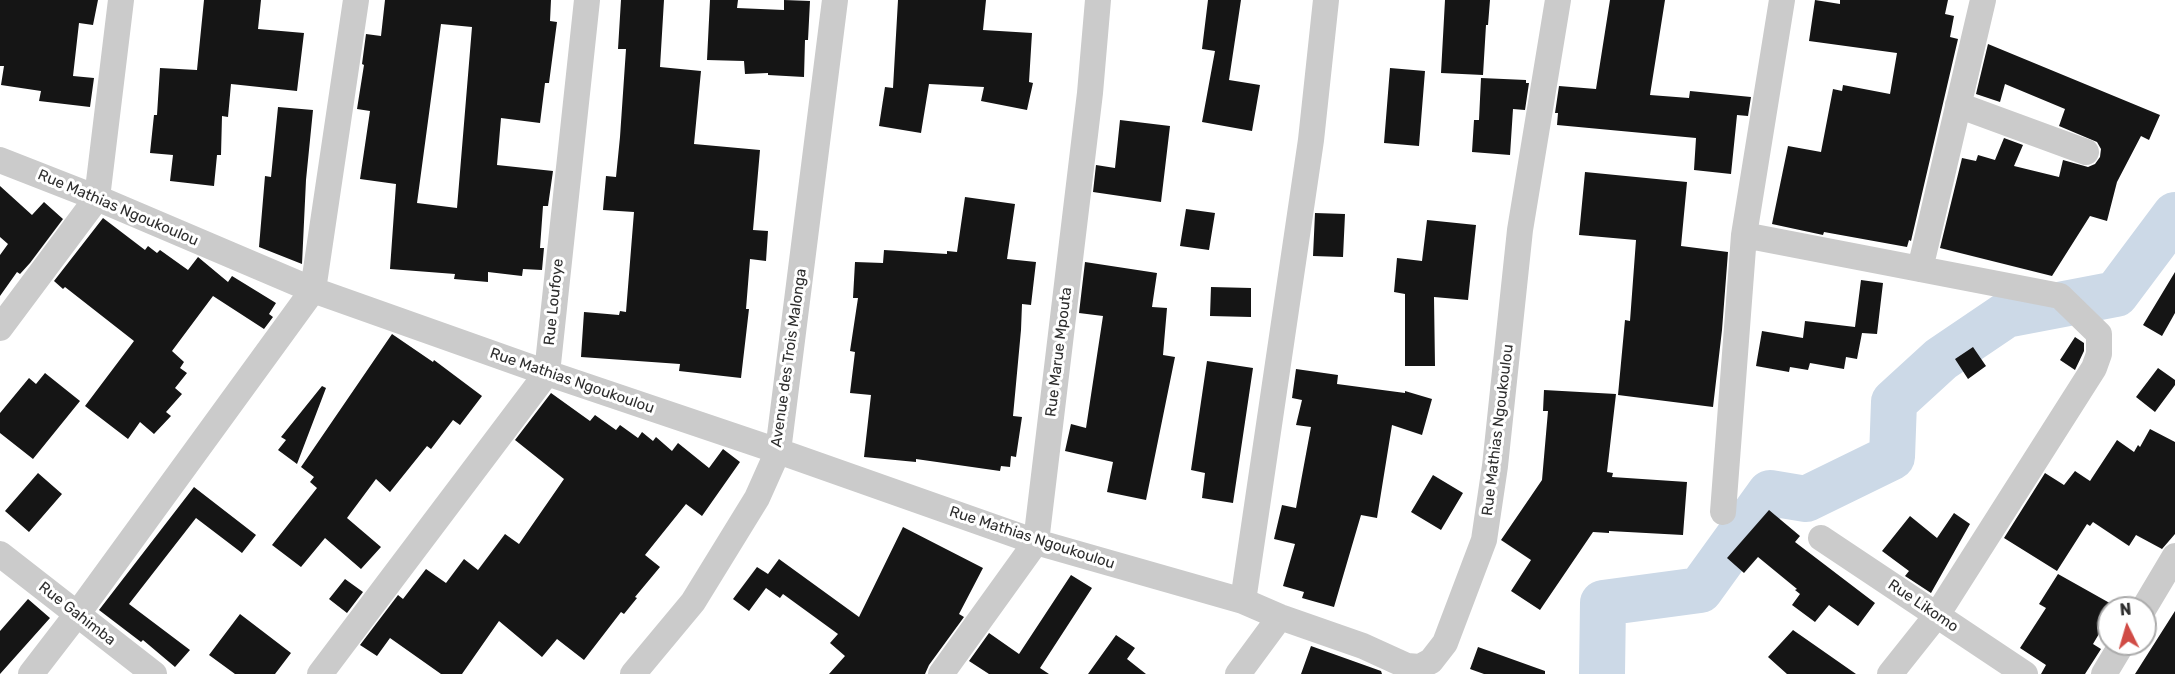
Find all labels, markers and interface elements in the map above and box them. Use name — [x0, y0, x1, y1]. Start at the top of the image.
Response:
street label: Rue Mathias Ngoukoulou — [35, 166, 201, 250]
street label: Rue Loufoye — [540, 258, 568, 346]
street label: Avenue des Trois Malonga — [768, 268, 810, 448]
street label: Rue Marue Mpouta — [1042, 286, 1076, 418]
street label: Rue Mathias Ngoukoulou — [1479, 343, 1517, 517]
street label: Rue Mathias Ngoukoulou — [487, 344, 657, 418]
street label: Rue Mathias Ngoukoulou — [947, 503, 1117, 573]
street label: Rue Likomo — [1884, 576, 1962, 636]
street label: Rue Gahimba — [35, 578, 119, 650]
north arrow — [2097, 596, 2157, 656]
text: N — [2119, 600, 2132, 620]

